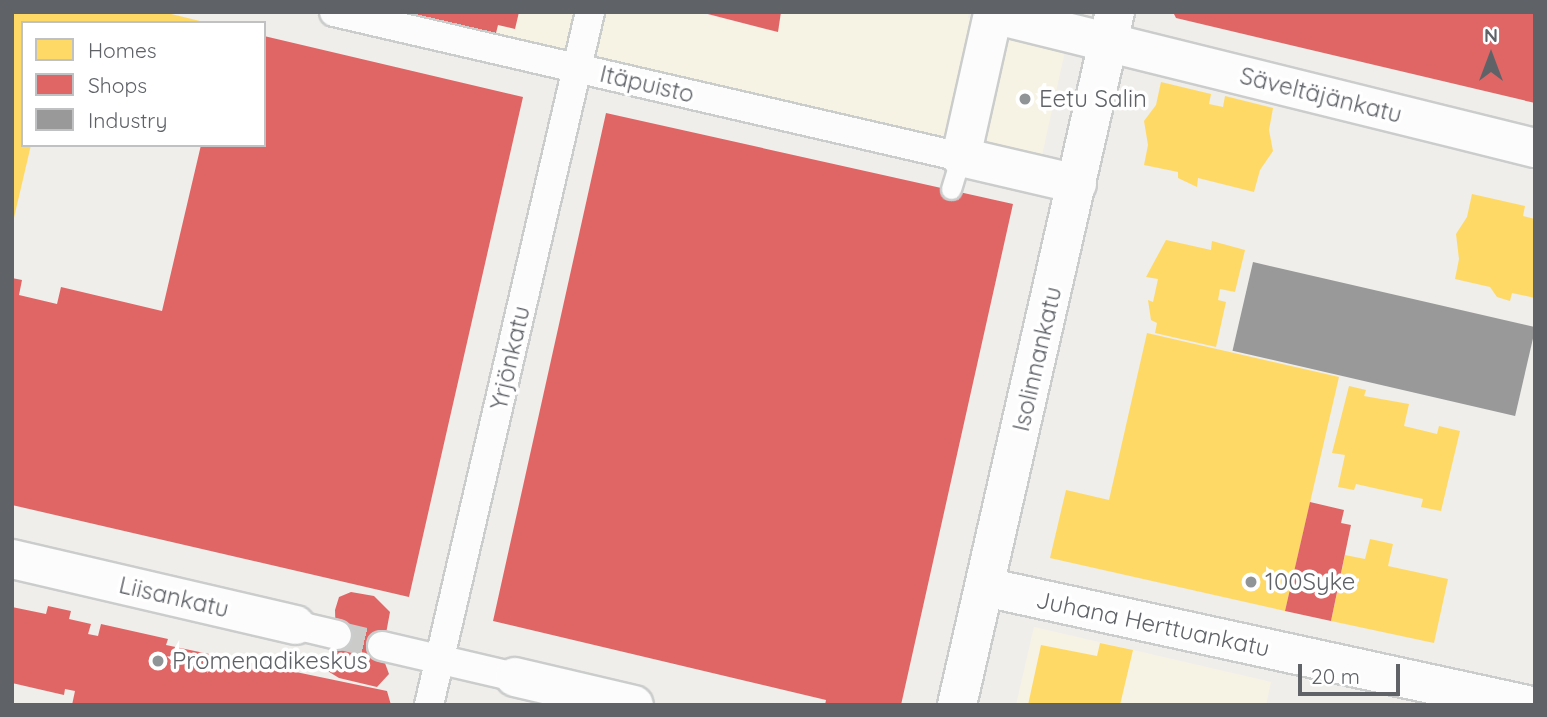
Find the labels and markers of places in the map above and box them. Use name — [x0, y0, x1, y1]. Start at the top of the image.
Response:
place label: Eetu Salin — [1039, 85, 1147, 113]
marker: Eetu Salin — [1017, 91, 1033, 107]
place label: 100Syke — [1265, 568, 1355, 596]
marker: 100Syke — [1243, 574, 1259, 590]
place label: Promenadikeskus — [172, 647, 368, 675]
marker: Promenadikeskus — [150, 653, 166, 669]

